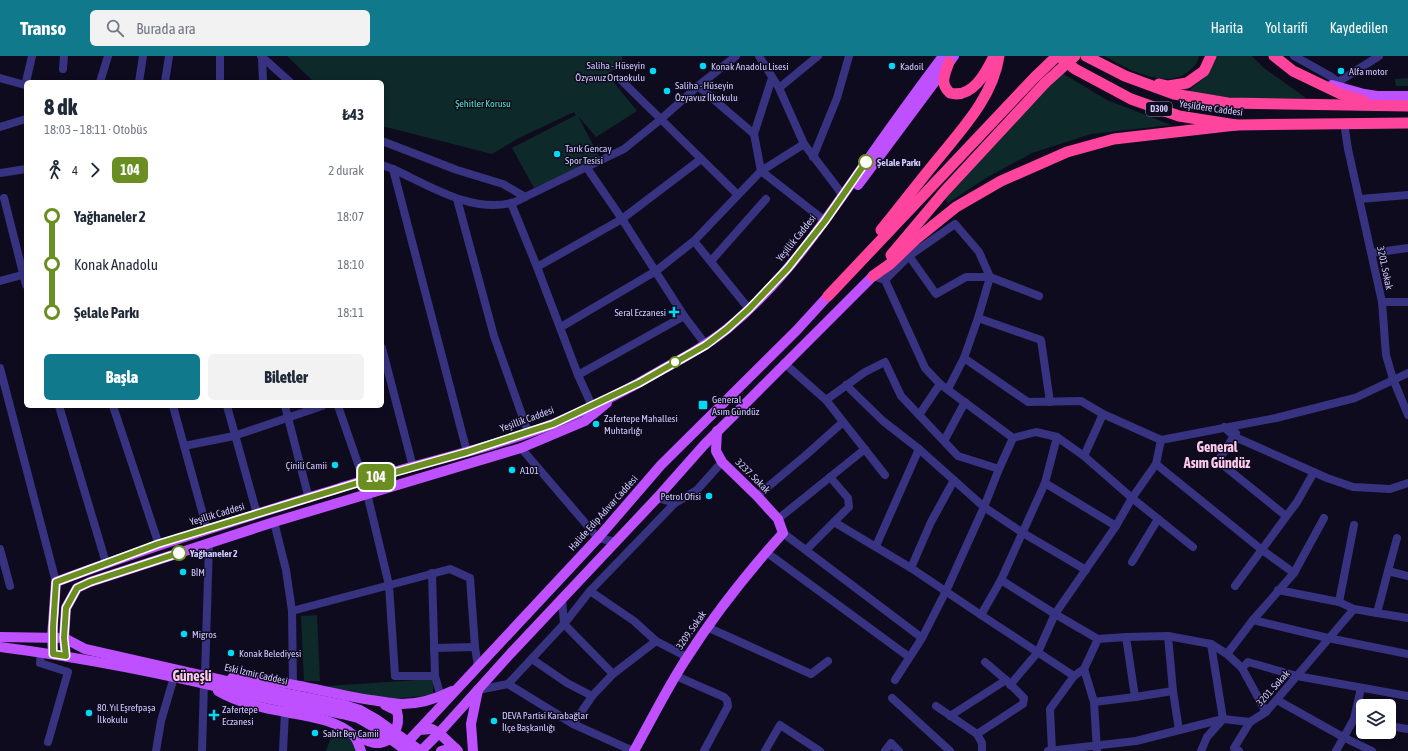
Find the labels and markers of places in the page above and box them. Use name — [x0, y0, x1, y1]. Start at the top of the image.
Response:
place label: Saliha - Hüseyin Özyavuz Ortaokulu — [575, 60, 645, 83]
marker: Konak Anadolu Lisesi — [698, 61, 708, 71]
place label: Konak Anadolu Lisesi — [711, 61, 788, 72]
marker: Kadoil — [887, 61, 897, 71]
place label: Kadoil — [900, 61, 924, 72]
marker: Saliha - Hüseyin Özyavuz Ortaokulu — [648, 66, 658, 76]
marker: Alfa motor — [1336, 66, 1346, 76]
place label: Alfa motor — [1349, 66, 1389, 77]
place label: Saliha - Hüseyin Özyavuz İlkokulu — [675, 80, 738, 103]
marker: Saliha - Hüseyin Özyavuz İlkokulu — [662, 86, 672, 96]
place label: Tarık Gencay Spor Tesisi — [565, 143, 612, 166]
marker: Tarık Gencay Spor Tesisi — [552, 149, 562, 159]
marker: Şelale Parkı — [858, 154, 874, 170]
place label: Şelale Parkı — [877, 157, 920, 168]
place label: Seral Eczanesi — [614, 307, 666, 318]
marker: Seral Eczanesi — [669, 307, 679, 317]
unlabelled marker — [669, 356, 681, 368]
place label: General Asım Gündüz — [712, 394, 760, 417]
marker: General Asım Gündüz — [697, 399, 709, 411]
place label: Zafertepe Mahallesi Muhtarlığı — [604, 413, 678, 436]
marker: Zafertepe Mahallesi Muhtarlığı — [591, 419, 601, 429]
place label: Çinili Camii — [286, 460, 327, 471]
marker: Çinili Camii — [330, 460, 340, 470]
marker: A101 — [507, 465, 517, 475]
place label: A101 — [520, 465, 539, 476]
place label: Petrol Ofisi — [660, 491, 701, 502]
marker: Petrol Ofisi — [704, 491, 714, 501]
marker: Yağhaneler 2 — [171, 545, 187, 561]
place label: Yağhaneler 2 — [189, 548, 238, 559]
marker: BİM — [178, 567, 188, 577]
place label: BİM — [191, 567, 205, 578]
marker: Migros — [179, 629, 189, 639]
place label: Migros — [192, 629, 217, 640]
marker: Konak Belediyesi — [226, 648, 236, 658]
place label: Konak Belediyesi — [239, 648, 301, 659]
place label: 80. Yıl Eşrefpaşa İlkokulu — [97, 702, 156, 725]
place label: Zafertepe Eczanesi — [222, 704, 258, 727]
marker: 80. Yıl Eşrefpaşa İlkokulu — [84, 708, 94, 718]
marker: Zafertepe Eczanesi — [209, 710, 219, 720]
place label: DEVA Partisi Karabağlar İlçe Başkanlığı — [502, 710, 589, 733]
marker: DEVA Partisi Karabağlar İlçe Başkanlığı — [489, 716, 499, 726]
marker: Sabit Bey Camii — [310, 728, 320, 738]
place label: Sabit Bey Camii — [323, 728, 379, 739]

